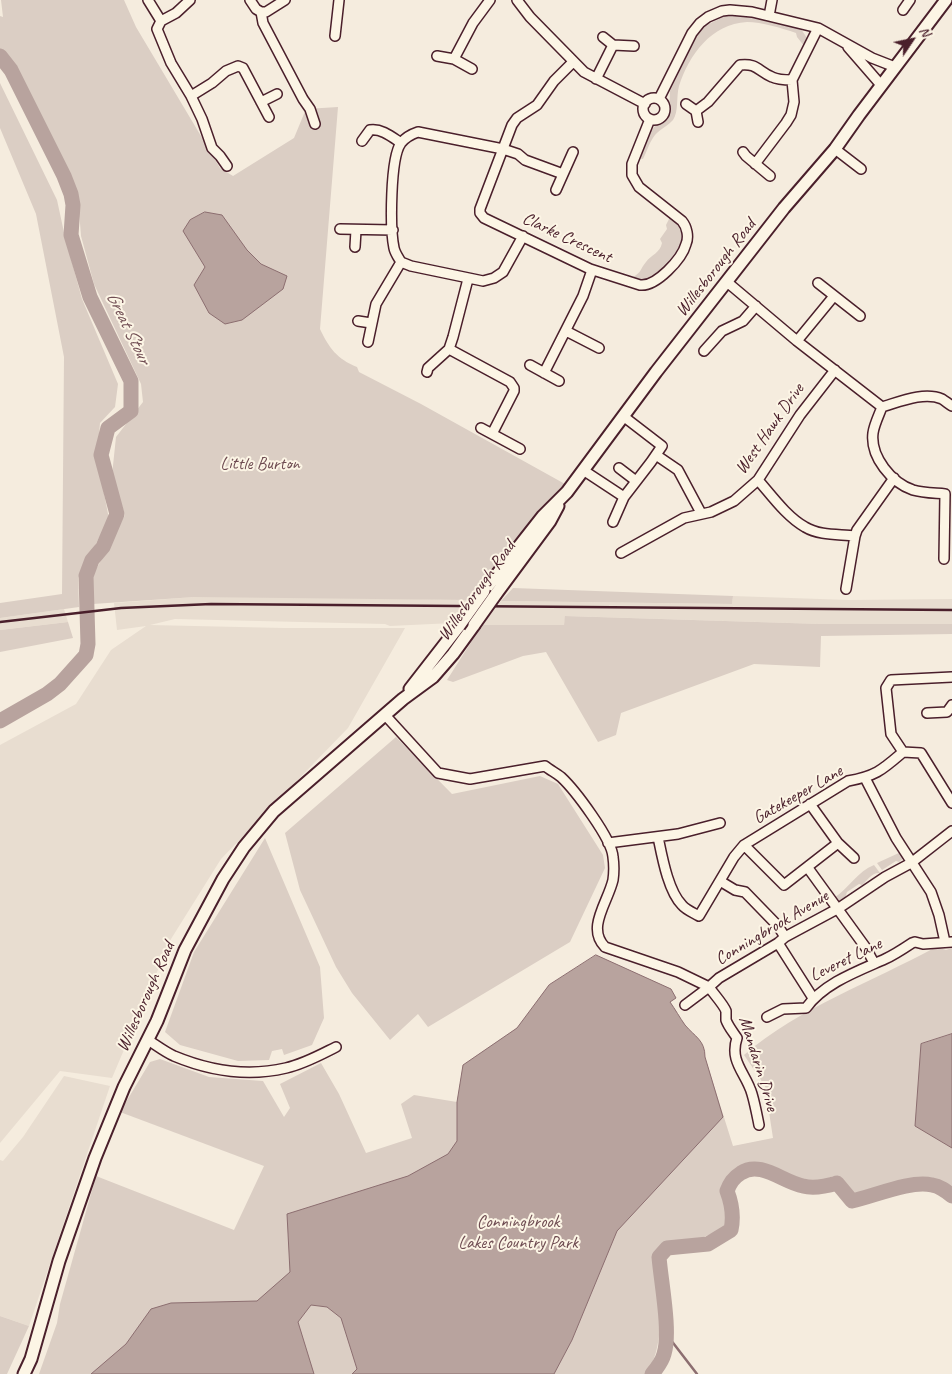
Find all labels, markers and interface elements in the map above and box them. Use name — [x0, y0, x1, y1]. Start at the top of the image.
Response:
north arrow — [887, 15, 937, 65]
text: N — [915, 23, 934, 40]
street label: Clarke Crescent — [519, 208, 615, 268]
street label: Willesborough Road — [671, 215, 761, 321]
water label: Great Stour — [101, 288, 155, 368]
street label: West Hawk Drive — [731, 379, 809, 479]
park label: Little Burton — [220, 453, 300, 475]
street label: Willesborough Road — [434, 537, 520, 645]
street label: Gatekeeper Lane — [749, 761, 847, 829]
street label: Conningbrook Avenue — [711, 886, 833, 970]
street label: Leveret Lane — [806, 933, 886, 987]
street label: Willesborough Road — [112, 939, 180, 1055]
street label: Mandarin Drive — [733, 1014, 783, 1114]
park label: Conningbrook Lakes Country Park — [458, 1211, 578, 1254]

